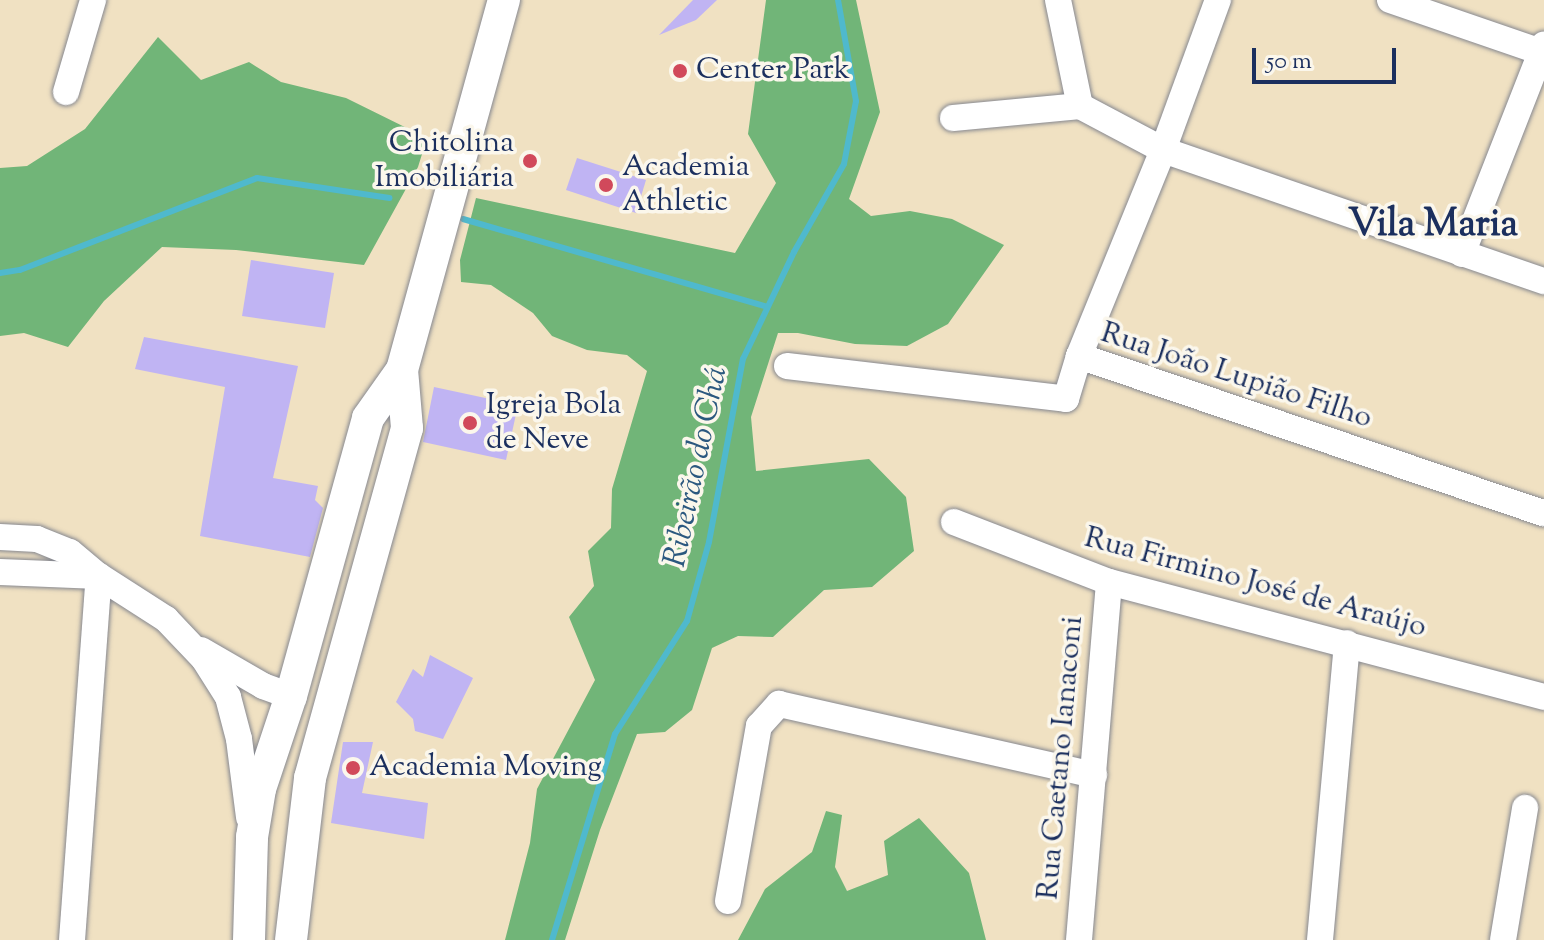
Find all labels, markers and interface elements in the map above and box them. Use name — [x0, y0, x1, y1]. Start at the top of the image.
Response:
scale bar — [1256, 32, 1400, 82]
text: 50 m — [1266, 45, 1312, 79]
place label: Center Park — [696, 53, 850, 89]
marker: Center Park — [671, 62, 689, 80]
place label: Chitolina Imobiliária — [375, 126, 514, 196]
place label: Academia Athletic — [622, 150, 750, 220]
marker: Chitolina Imobiliária — [521, 152, 539, 170]
marker: Academia Athletic — [597, 176, 615, 194]
district label: Vila Maria — [1348, 204, 1518, 250]
street label: Rua João Lupião Filho — [1096, 316, 1376, 438]
water label: Ribeirão do Chá — [657, 363, 737, 571]
place label: Igreja Bola de Neve — [486, 388, 621, 458]
marker: Igreja Bola de Neve — [461, 414, 479, 432]
street label: Rua Firmino José de Araújo — [1080, 521, 1430, 647]
street label: Rua Caetano Ianaconi — [1032, 615, 1092, 901]
place label: Academia Moving — [369, 750, 602, 786]
marker: Academia Moving — [344, 759, 362, 777]

